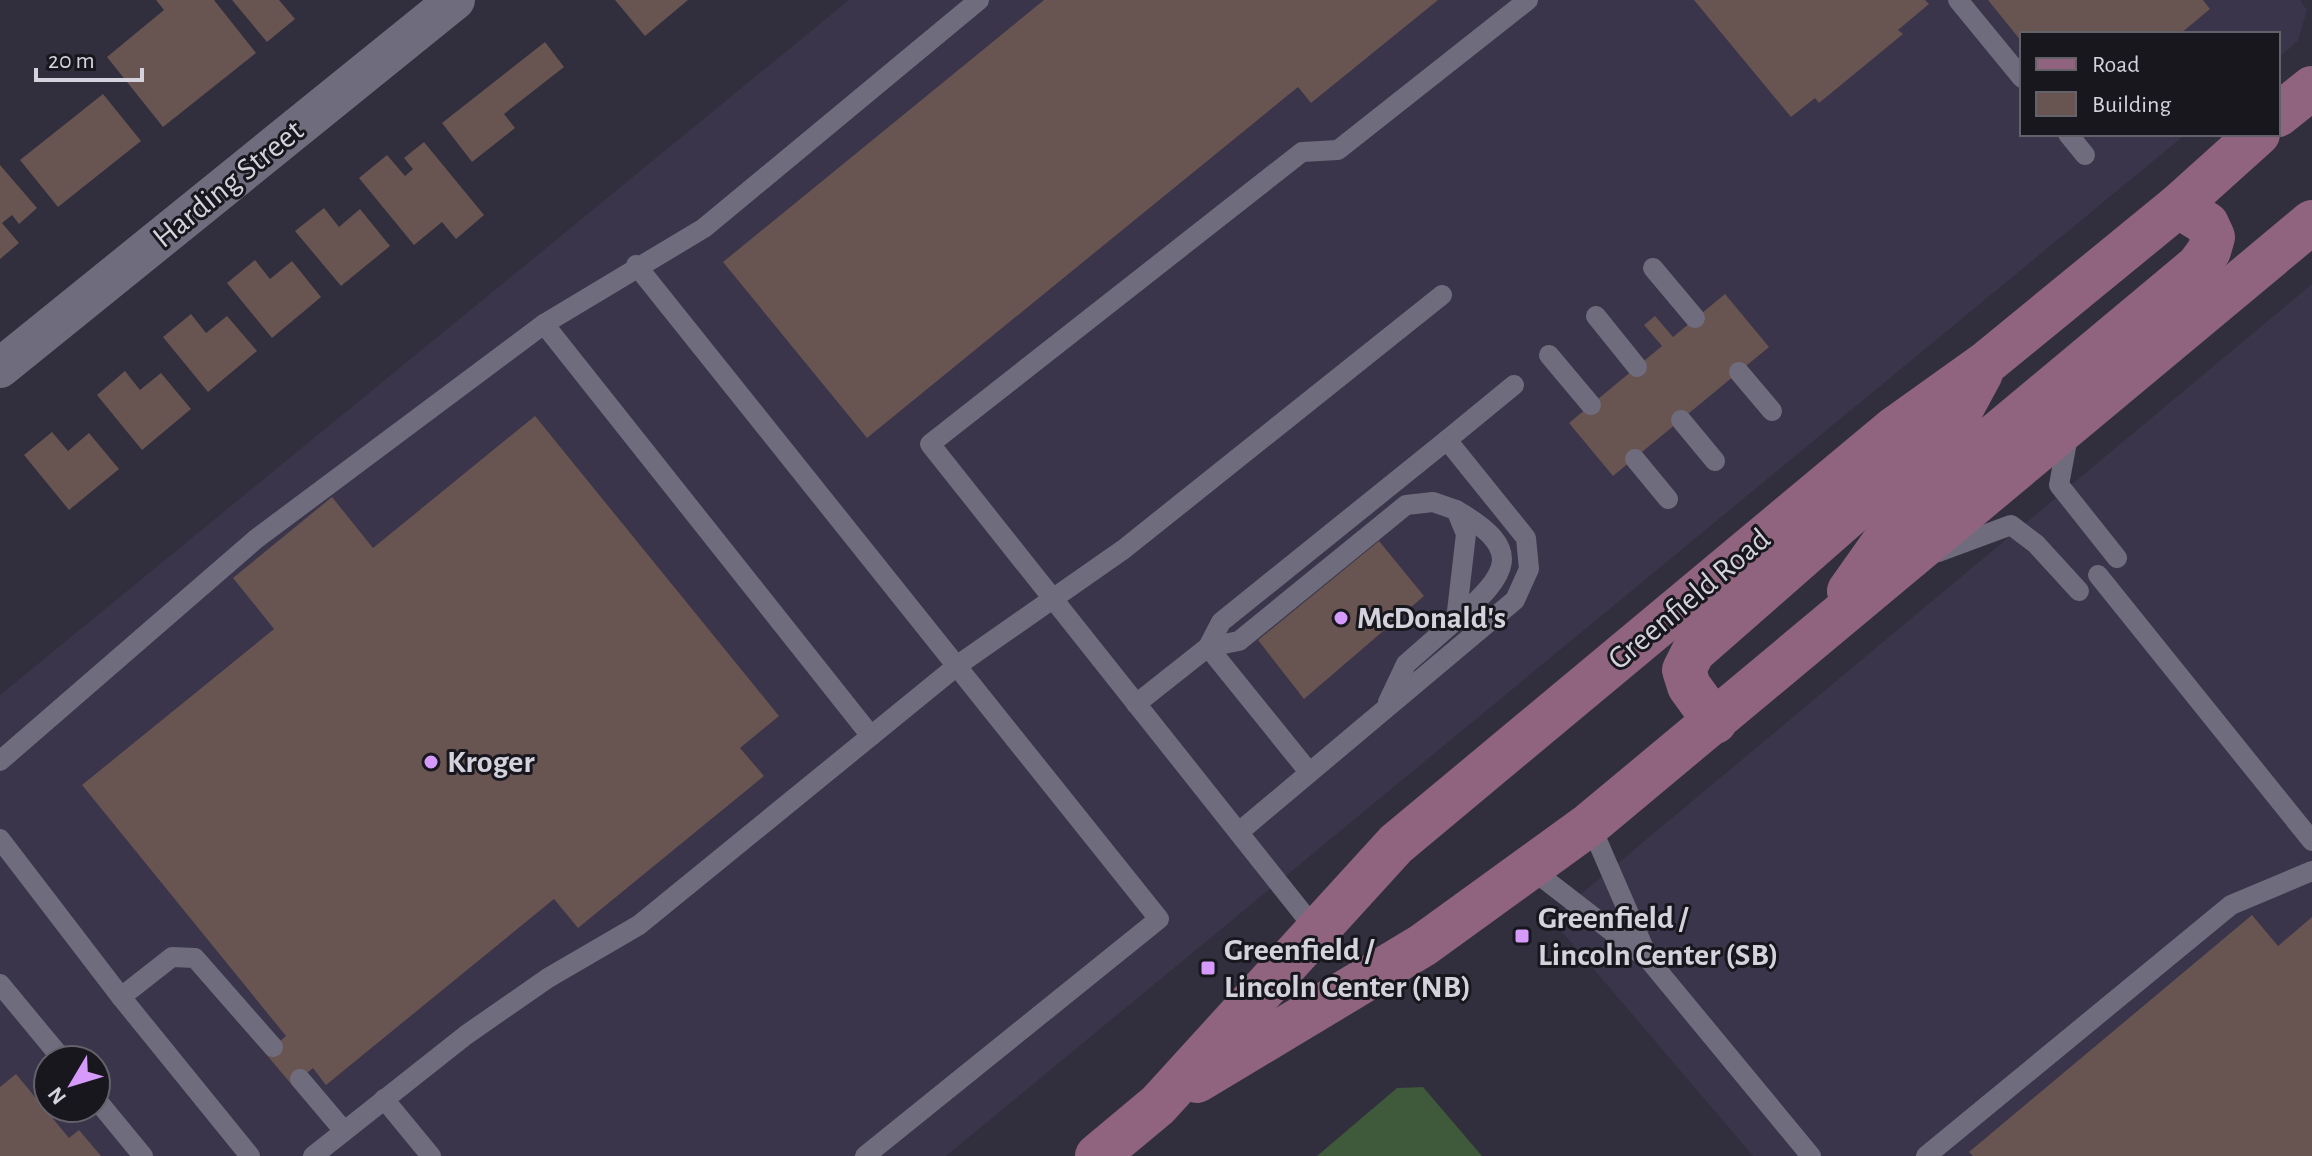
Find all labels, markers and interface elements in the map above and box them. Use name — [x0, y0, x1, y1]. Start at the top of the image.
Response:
scale bar — [36, 32, 142, 82]
legend — [2020, 32, 2280, 136]
text: 20 m — [48, 49, 95, 73]
text: Road — [2092, 53, 2140, 77]
text: Building — [2092, 93, 2171, 117]
street label: Harding Street — [147, 114, 309, 254]
street label: Greenfield Road — [1602, 522, 1776, 676]
place label: McDonald's — [1357, 602, 1506, 634]
marker: McDonald's — [1332, 609, 1350, 627]
place label: Kroger — [447, 746, 535, 778]
marker: Kroger — [422, 753, 440, 771]
place label: Greenfield / Lincoln Center (SB) — [1538, 902, 1779, 971]
marker: Greenfield / Lincoln Center (SB) — [1513, 927, 1531, 945]
place label: Greenfield / Lincoln Center (NB) — [1224, 934, 1471, 1003]
marker: Greenfield / Lincoln Center (NB) — [1199, 959, 1217, 977]
north arrow — [32, 1044, 112, 1124]
text: N — [44, 1083, 70, 1108]

